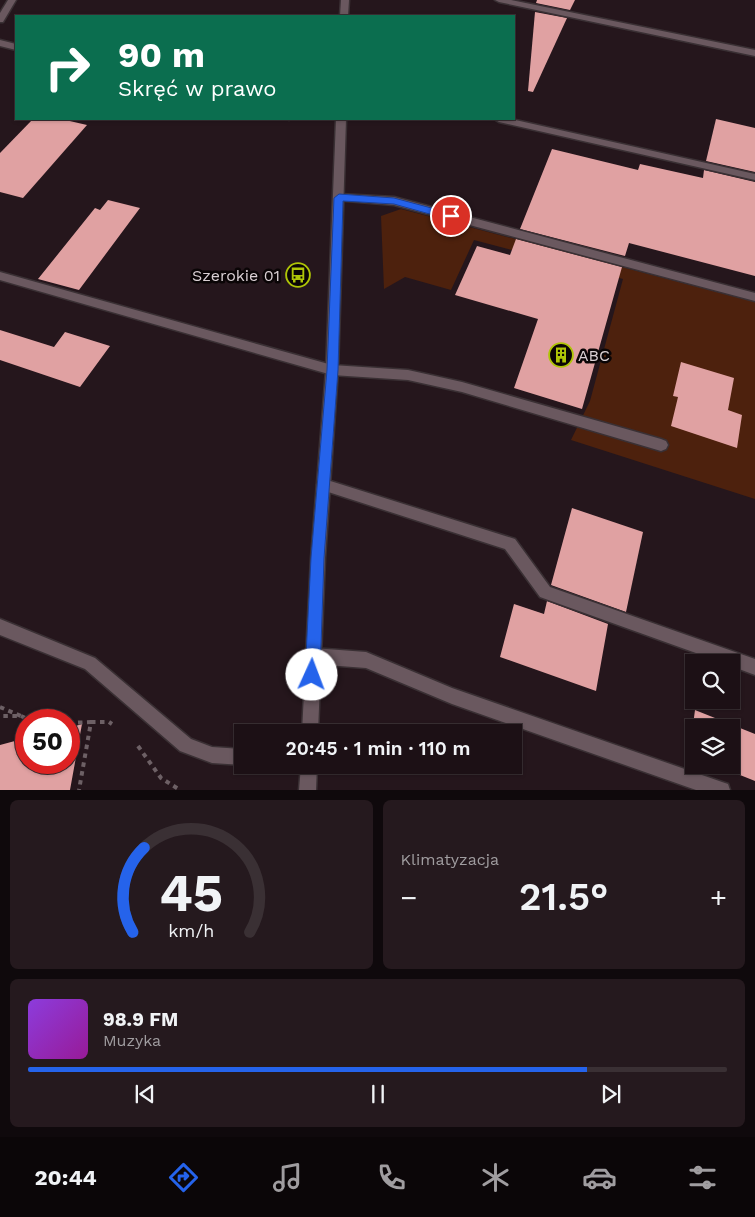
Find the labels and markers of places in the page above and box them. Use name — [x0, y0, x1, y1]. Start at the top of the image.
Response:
pin — [430, 195, 472, 237]
bus stop icon: Szerokie 01 — [285, 262, 311, 288]
place label: Szerokie 01 — [192, 266, 280, 285]
building icon: ABC — [548, 342, 574, 368]
place label: ABC — [578, 346, 610, 365]

